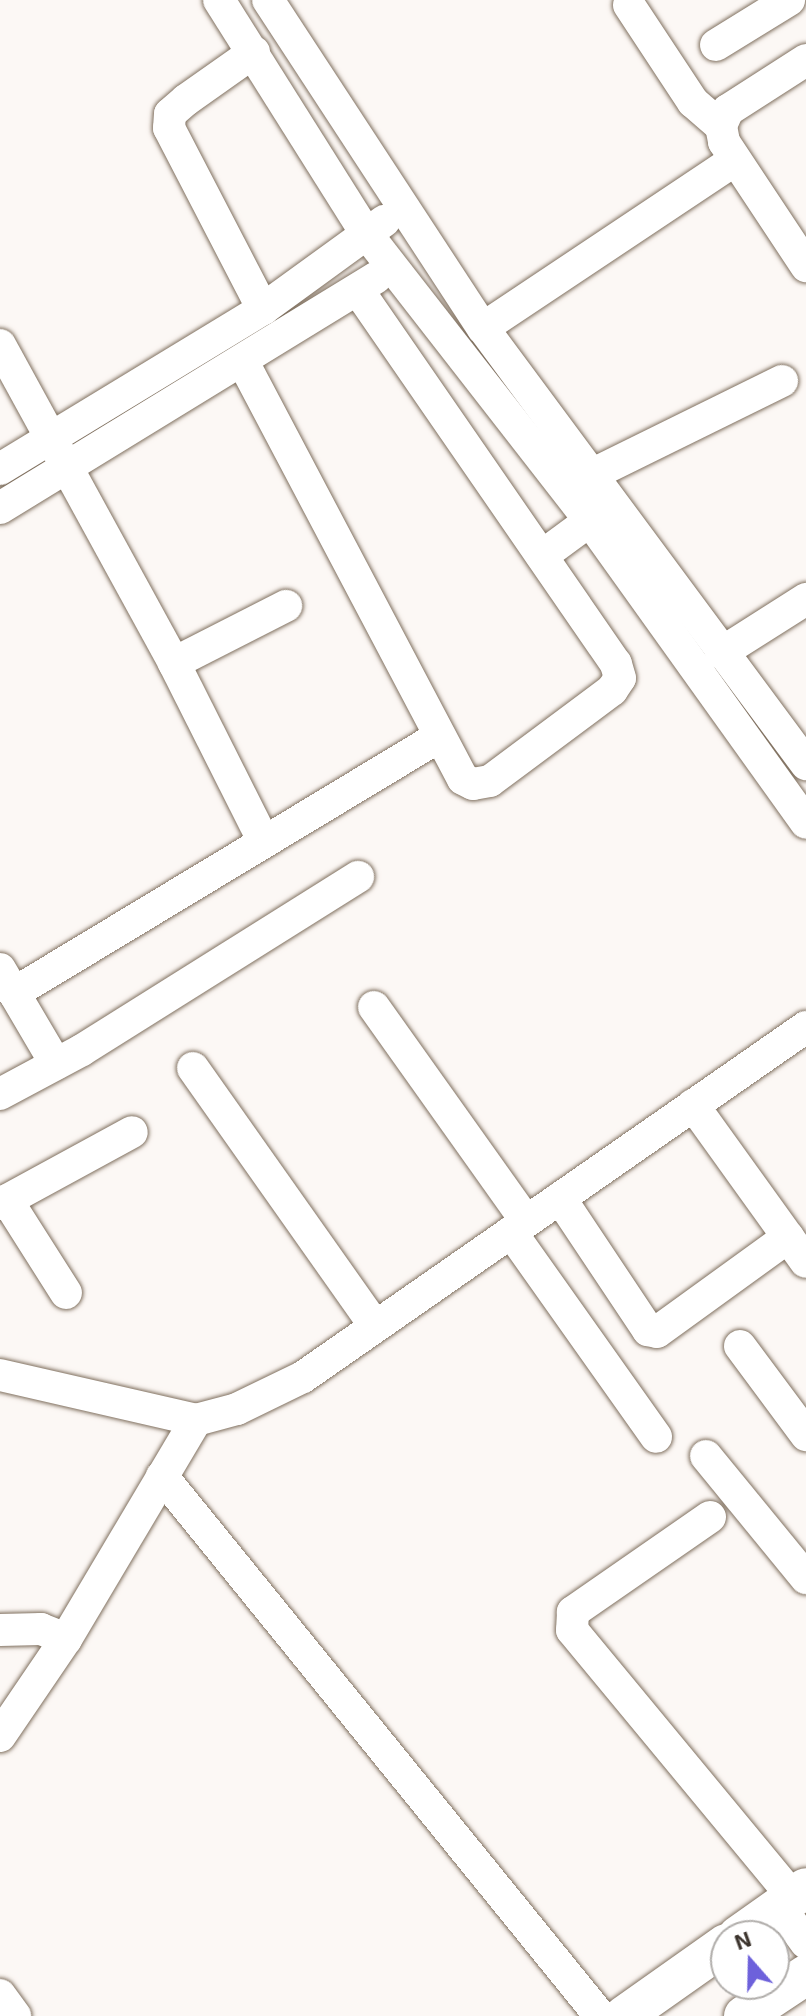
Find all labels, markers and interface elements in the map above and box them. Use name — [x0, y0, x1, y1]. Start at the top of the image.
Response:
north arrow — [710, 1920, 790, 2000]
text: N — [731, 1924, 754, 1954]

